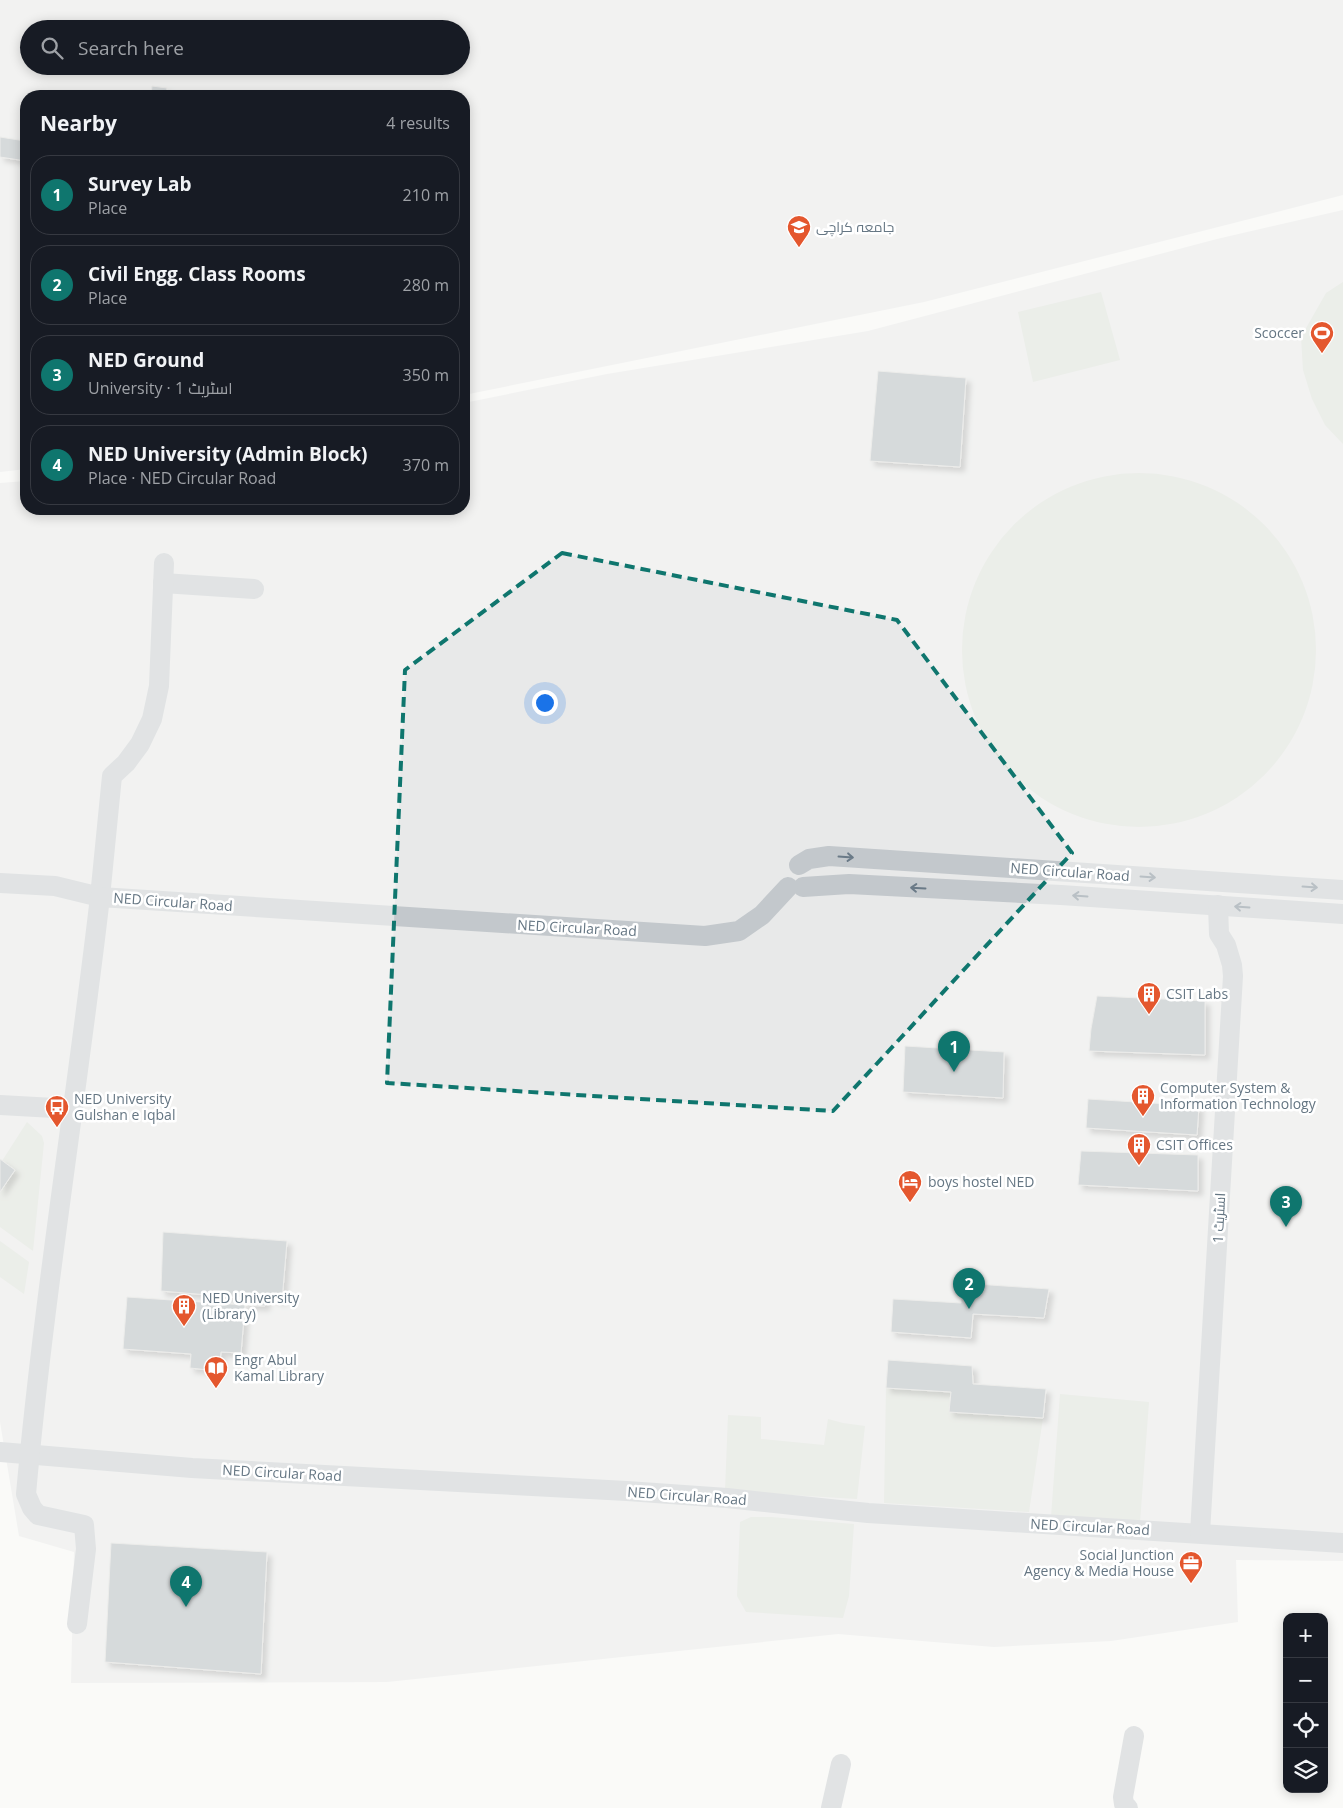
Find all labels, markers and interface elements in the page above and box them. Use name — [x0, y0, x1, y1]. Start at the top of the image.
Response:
search box — [20, 20, 470, 75]
icon: search — [38, 34, 66, 62]
text: Search here — [78, 35, 184, 61]
text: Nearby — [40, 109, 117, 137]
text: 4 results — [386, 112, 450, 134]
text: Survey Lab — [88, 171, 192, 197]
text: 1 — [52, 184, 62, 206]
text: 210 m — [403, 184, 449, 206]
text: Place — [88, 197, 127, 219]
school or university icon: جامعہ کراچی — [786, 214, 812, 248]
place label: جامعہ کراچی — [816, 217, 894, 237]
text: Civil Engg. Class Rooms — [88, 261, 306, 287]
text: 2 — [52, 274, 62, 296]
text: 280 m — [403, 274, 449, 296]
text: Place — [88, 287, 127, 309]
sports icon: Scoccer — [1309, 320, 1335, 354]
place label: Scoccer — [1254, 323, 1304, 342]
text: NED Ground — [88, 347, 204, 373]
text: 3 — [52, 364, 62, 386]
text: 350 m — [403, 364, 449, 386]
text: University · اسٹریٹ 1 — [88, 377, 233, 399]
text: NED University (Admin Block) — [88, 441, 367, 467]
text: 4 — [52, 454, 62, 476]
text: 370 m — [403, 454, 449, 476]
text: Place · NED Circular Road — [88, 467, 276, 489]
your location — [532, 690, 558, 716]
one-way arrow — [838, 852, 854, 862]
street label: NED Circular Road — [1010, 858, 1130, 885]
one-way arrow — [1139, 873, 1155, 882]
one-way arrow — [910, 883, 926, 892]
one-way arrow — [1302, 883, 1318, 892]
street label: NED Circular Road — [113, 888, 233, 915]
one-way arrow — [1072, 891, 1088, 900]
one-way arrow — [1234, 902, 1250, 911]
street label: NED Circular Road — [517, 915, 637, 940]
building icon: CSIT Labs — [1136, 981, 1162, 1015]
place label: CSIT Labs — [1166, 984, 1228, 1003]
pin: 1 — [938, 1031, 970, 1072]
place label: Computer System & Information Technology — [1160, 1078, 1317, 1113]
building icon: Computer System & Information Technology — [1130, 1083, 1156, 1117]
place label: NED University Gulshan e Iqbal — [74, 1089, 175, 1124]
bus stop icon: NED University Gulshan e Iqbal — [44, 1094, 70, 1128]
building icon: CSIT Offices — [1126, 1132, 1152, 1166]
place label: CSIT Offices — [1156, 1135, 1233, 1154]
hotel icon: boys hostel NED — [897, 1169, 923, 1203]
place label: boys hostel NED — [928, 1172, 1035, 1191]
pin: 3 — [1270, 1186, 1302, 1227]
street label: اسٹریٹ 1 — [1208, 1192, 1229, 1244]
pin: 2 — [953, 1268, 985, 1309]
place label: NED University (Library) — [202, 1288, 300, 1323]
building icon: NED University (Library) — [171, 1293, 197, 1327]
place label: Engr Abul Kamal Library — [234, 1350, 325, 1385]
library icon: Engr Abul Kamal Library — [203, 1355, 229, 1389]
street label: NED Circular Road — [222, 1460, 342, 1485]
street label: NED Circular Road — [627, 1482, 747, 1509]
street label: NED Circular Road — [1030, 1514, 1150, 1539]
place label: Social Junction Agency & Media House — [1024, 1545, 1174, 1580]
office icon: Social Junction Agency & Media House — [1178, 1550, 1204, 1584]
pin: 4 — [170, 1566, 202, 1607]
map controls — [1283, 1613, 1328, 1793]
button: + — [1283, 1613, 1328, 1658]
button: − — [1283, 1658, 1328, 1703]
button: locate — [1283, 1703, 1328, 1748]
button: layers — [1283, 1748, 1328, 1793]

